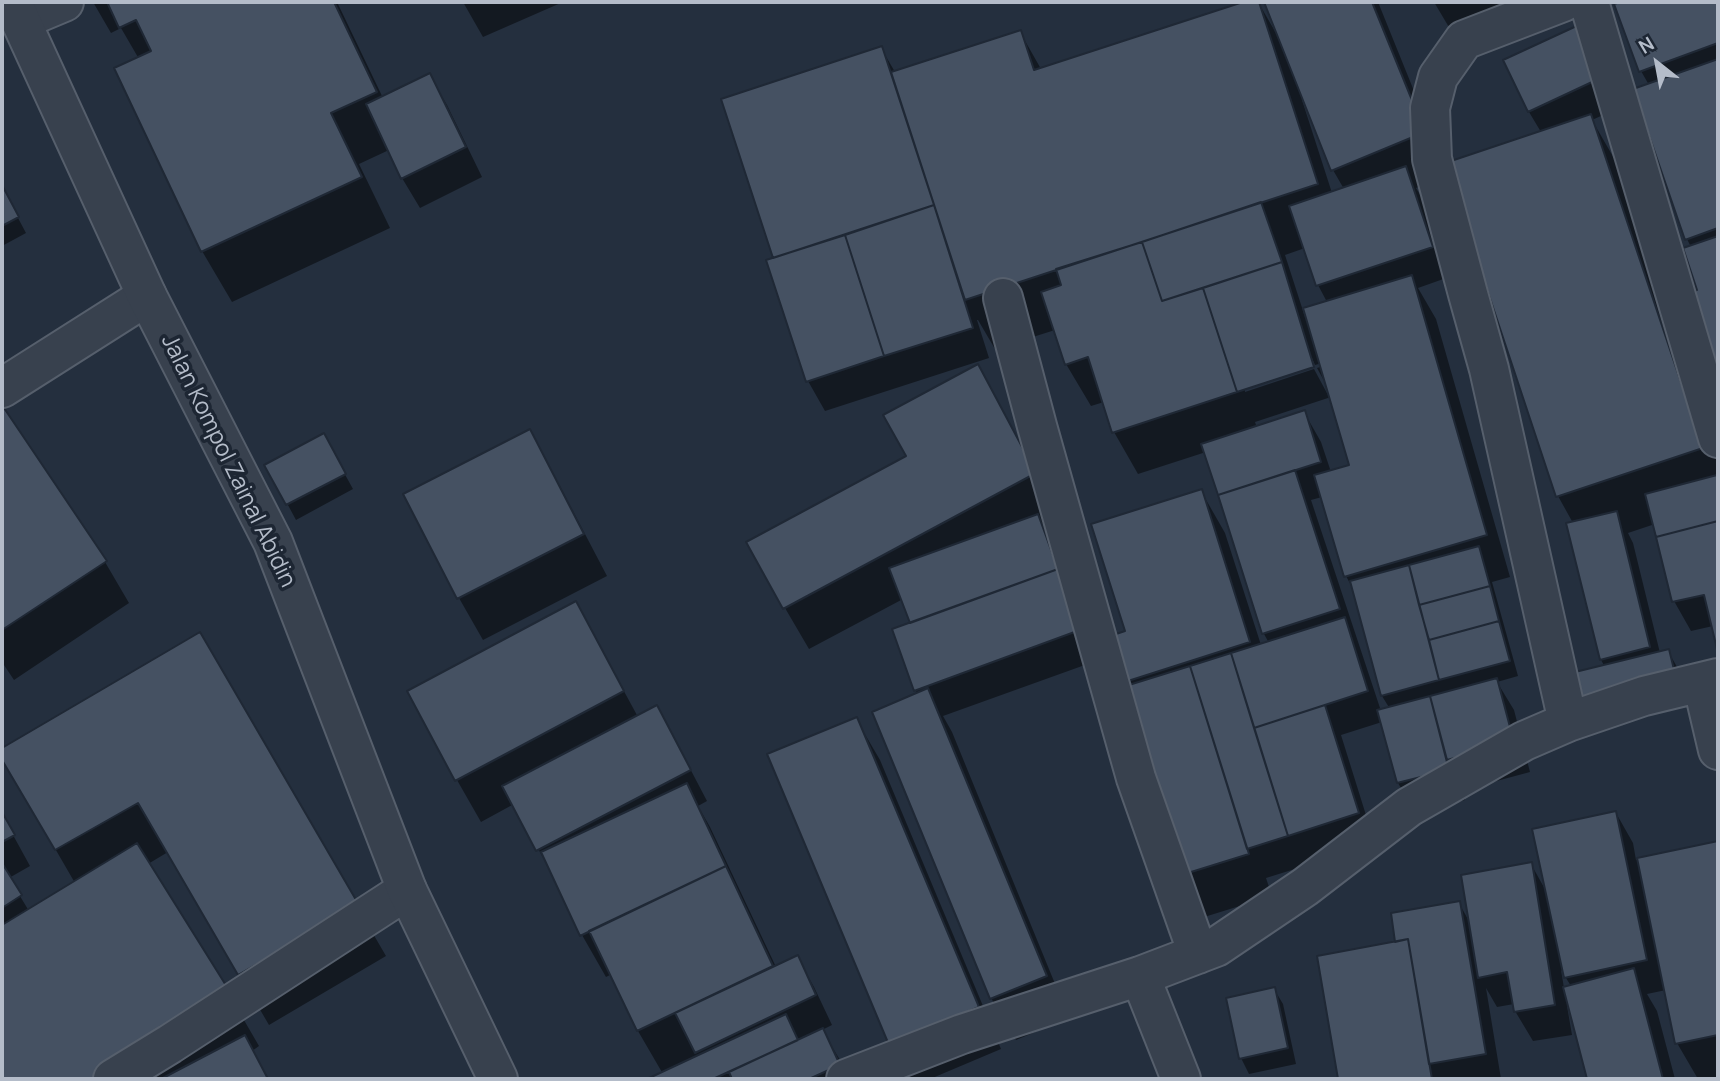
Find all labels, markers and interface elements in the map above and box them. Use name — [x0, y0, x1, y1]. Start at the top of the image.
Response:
north arrow — [1622, 28, 1692, 98]
text: N — [1634, 30, 1659, 60]
street label: Jalan Kompol Zainal Abidin — [155, 330, 301, 592]

